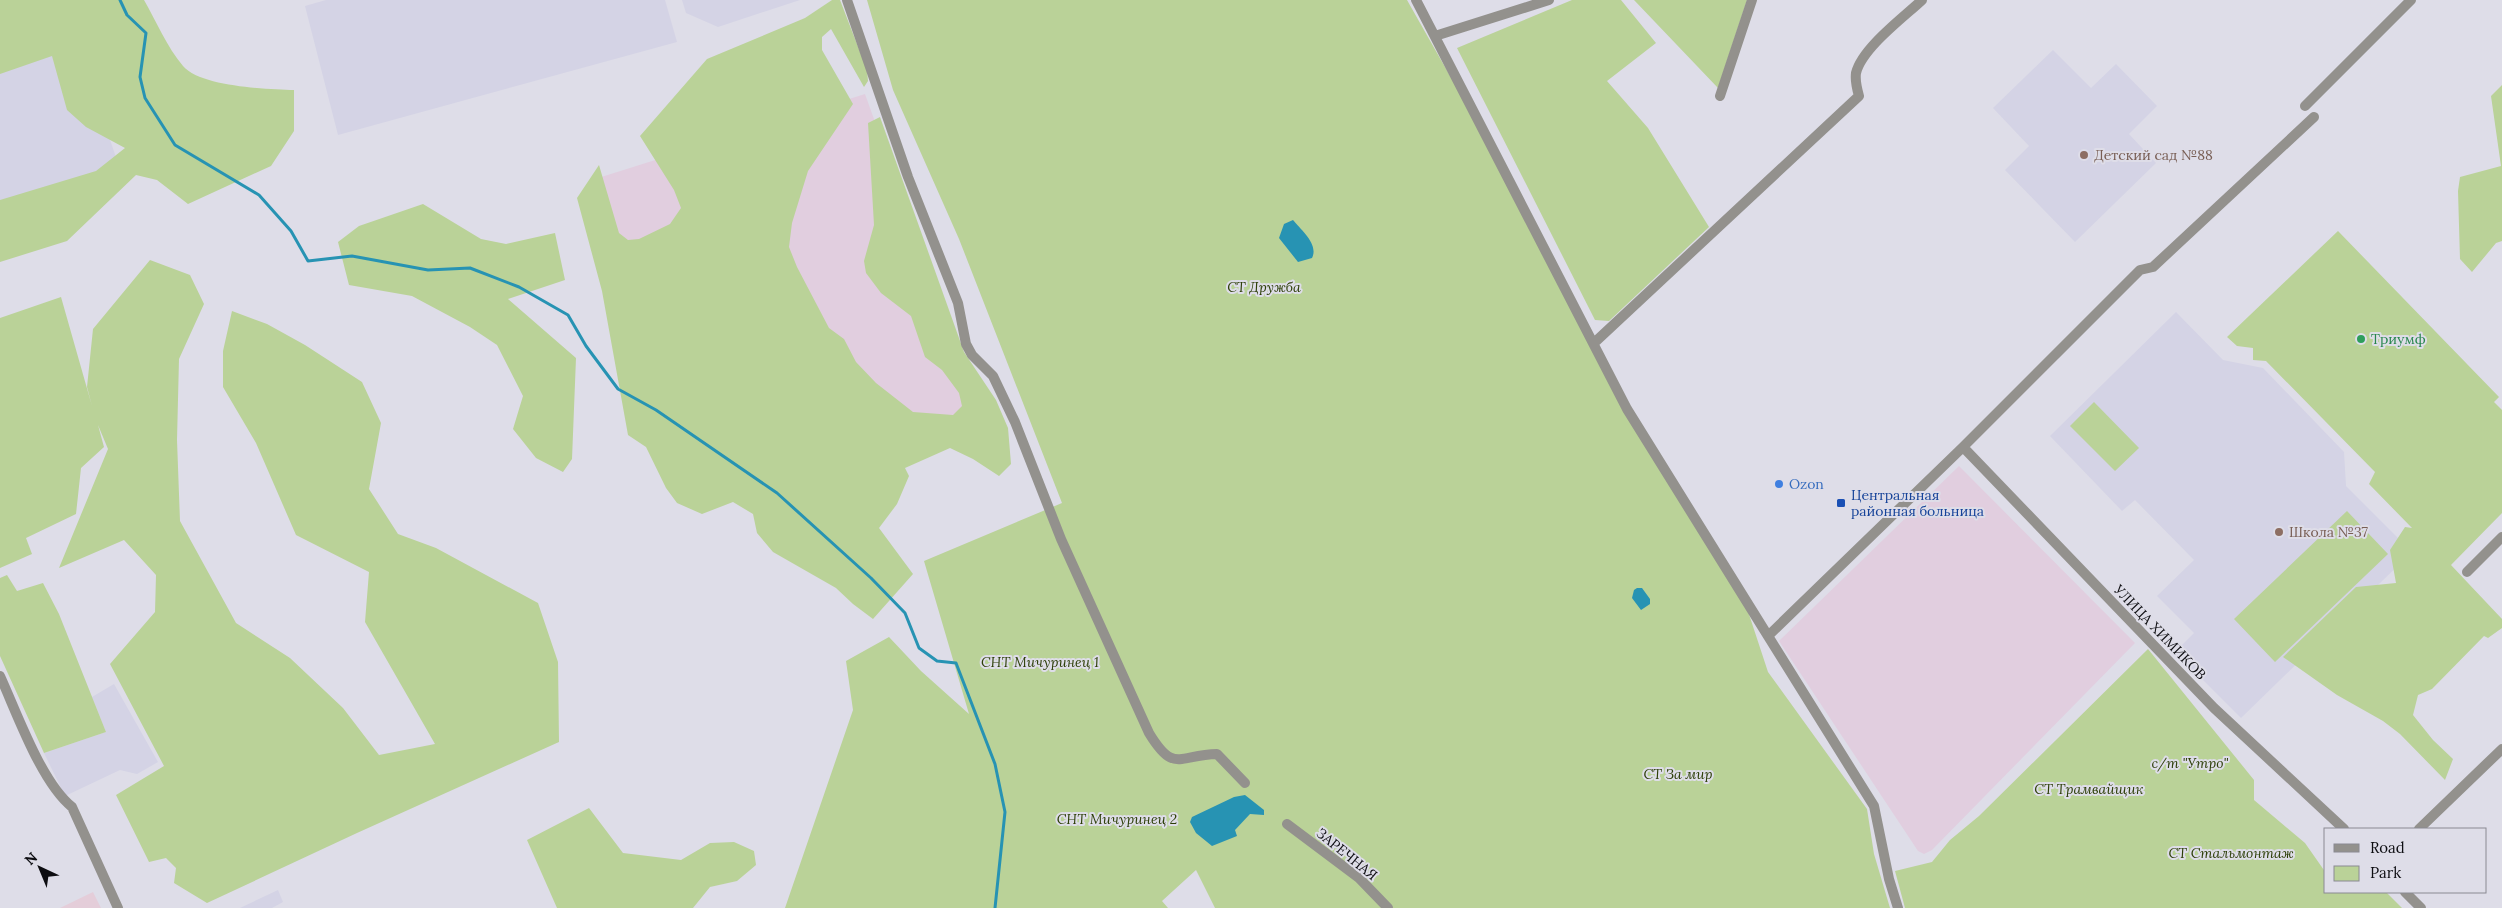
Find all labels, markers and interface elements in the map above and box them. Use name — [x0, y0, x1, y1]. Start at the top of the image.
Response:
place label: Детский сад №88 — [2094, 146, 2213, 164]
marker: Детский сад №88 — [2078, 149, 2090, 161]
park label: СТ Дружба — [1227, 278, 1301, 296]
place label: Триумф — [2371, 330, 2426, 348]
marker: Триумф — [2355, 333, 2367, 345]
place label: Ozon — [1789, 475, 1824, 493]
marker: Ozon — [1773, 478, 1785, 490]
place label: Центральная районная больница — [1851, 486, 1984, 520]
marker: Центральная районная больница — [1835, 497, 1847, 509]
place label: Школа №37 — [2289, 523, 2368, 541]
marker: Школа №37 — [2273, 526, 2285, 538]
street label: УЛИЦА ХИМИКОВ — [2109, 580, 2210, 684]
park label: СНТ Мичуринец 1 — [981, 653, 1099, 671]
park label: с/т "Утро" — [2151, 754, 2229, 772]
park label: СТ За мир — [1643, 765, 1713, 783]
park label: СТ Трамвайщик — [2034, 780, 2144, 798]
park label: СНТ Мичуринец 2 — [1057, 810, 1177, 828]
street label: ЗАРЕЧНАЯ — [1313, 824, 1381, 884]
legend — [2324, 828, 2487, 893]
text: Road — [2370, 838, 2405, 857]
north arrow — [15, 843, 65, 893]
park label: СТ Стальмонтаж — [2168, 844, 2294, 862]
text: N — [21, 848, 41, 869]
text: Park — [2370, 863, 2401, 882]

